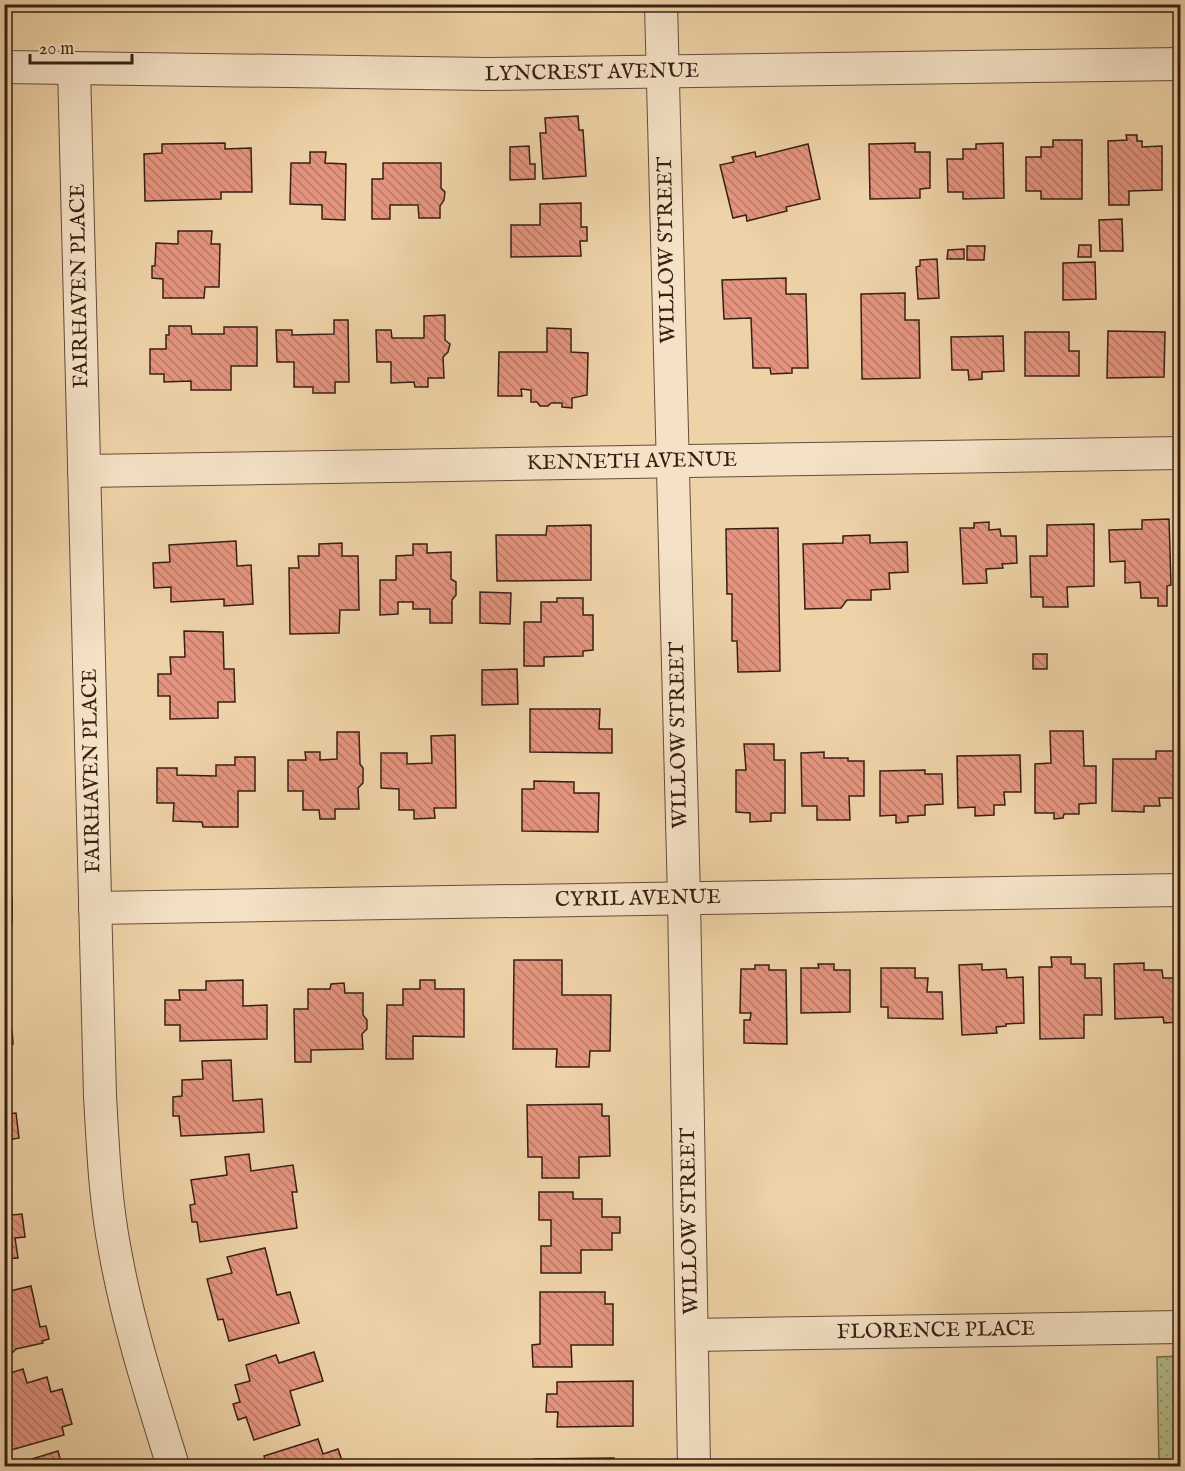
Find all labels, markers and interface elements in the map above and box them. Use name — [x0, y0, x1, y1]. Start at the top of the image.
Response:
scale bar — [30, 27, 132, 65]
text: 20 m — [39, 38, 74, 61]
street label: LYNCREST AVENUE — [484, 58, 700, 88]
street label: WILLOW STREET — [652, 156, 682, 344]
street label: FAIRHAVEN PLACE — [65, 183, 95, 389]
street label: KENNETH AVENUE — [526, 447, 738, 477]
street label: WILLOW STREET — [664, 641, 694, 829]
street label: FAIRHAVEN PLACE — [77, 668, 107, 874]
street label: CYRIL AVENUE — [555, 884, 721, 914]
street label: WILLOW STREET — [675, 1127, 705, 1315]
street label: FLORENCE PLACE — [837, 1316, 1035, 1346]

